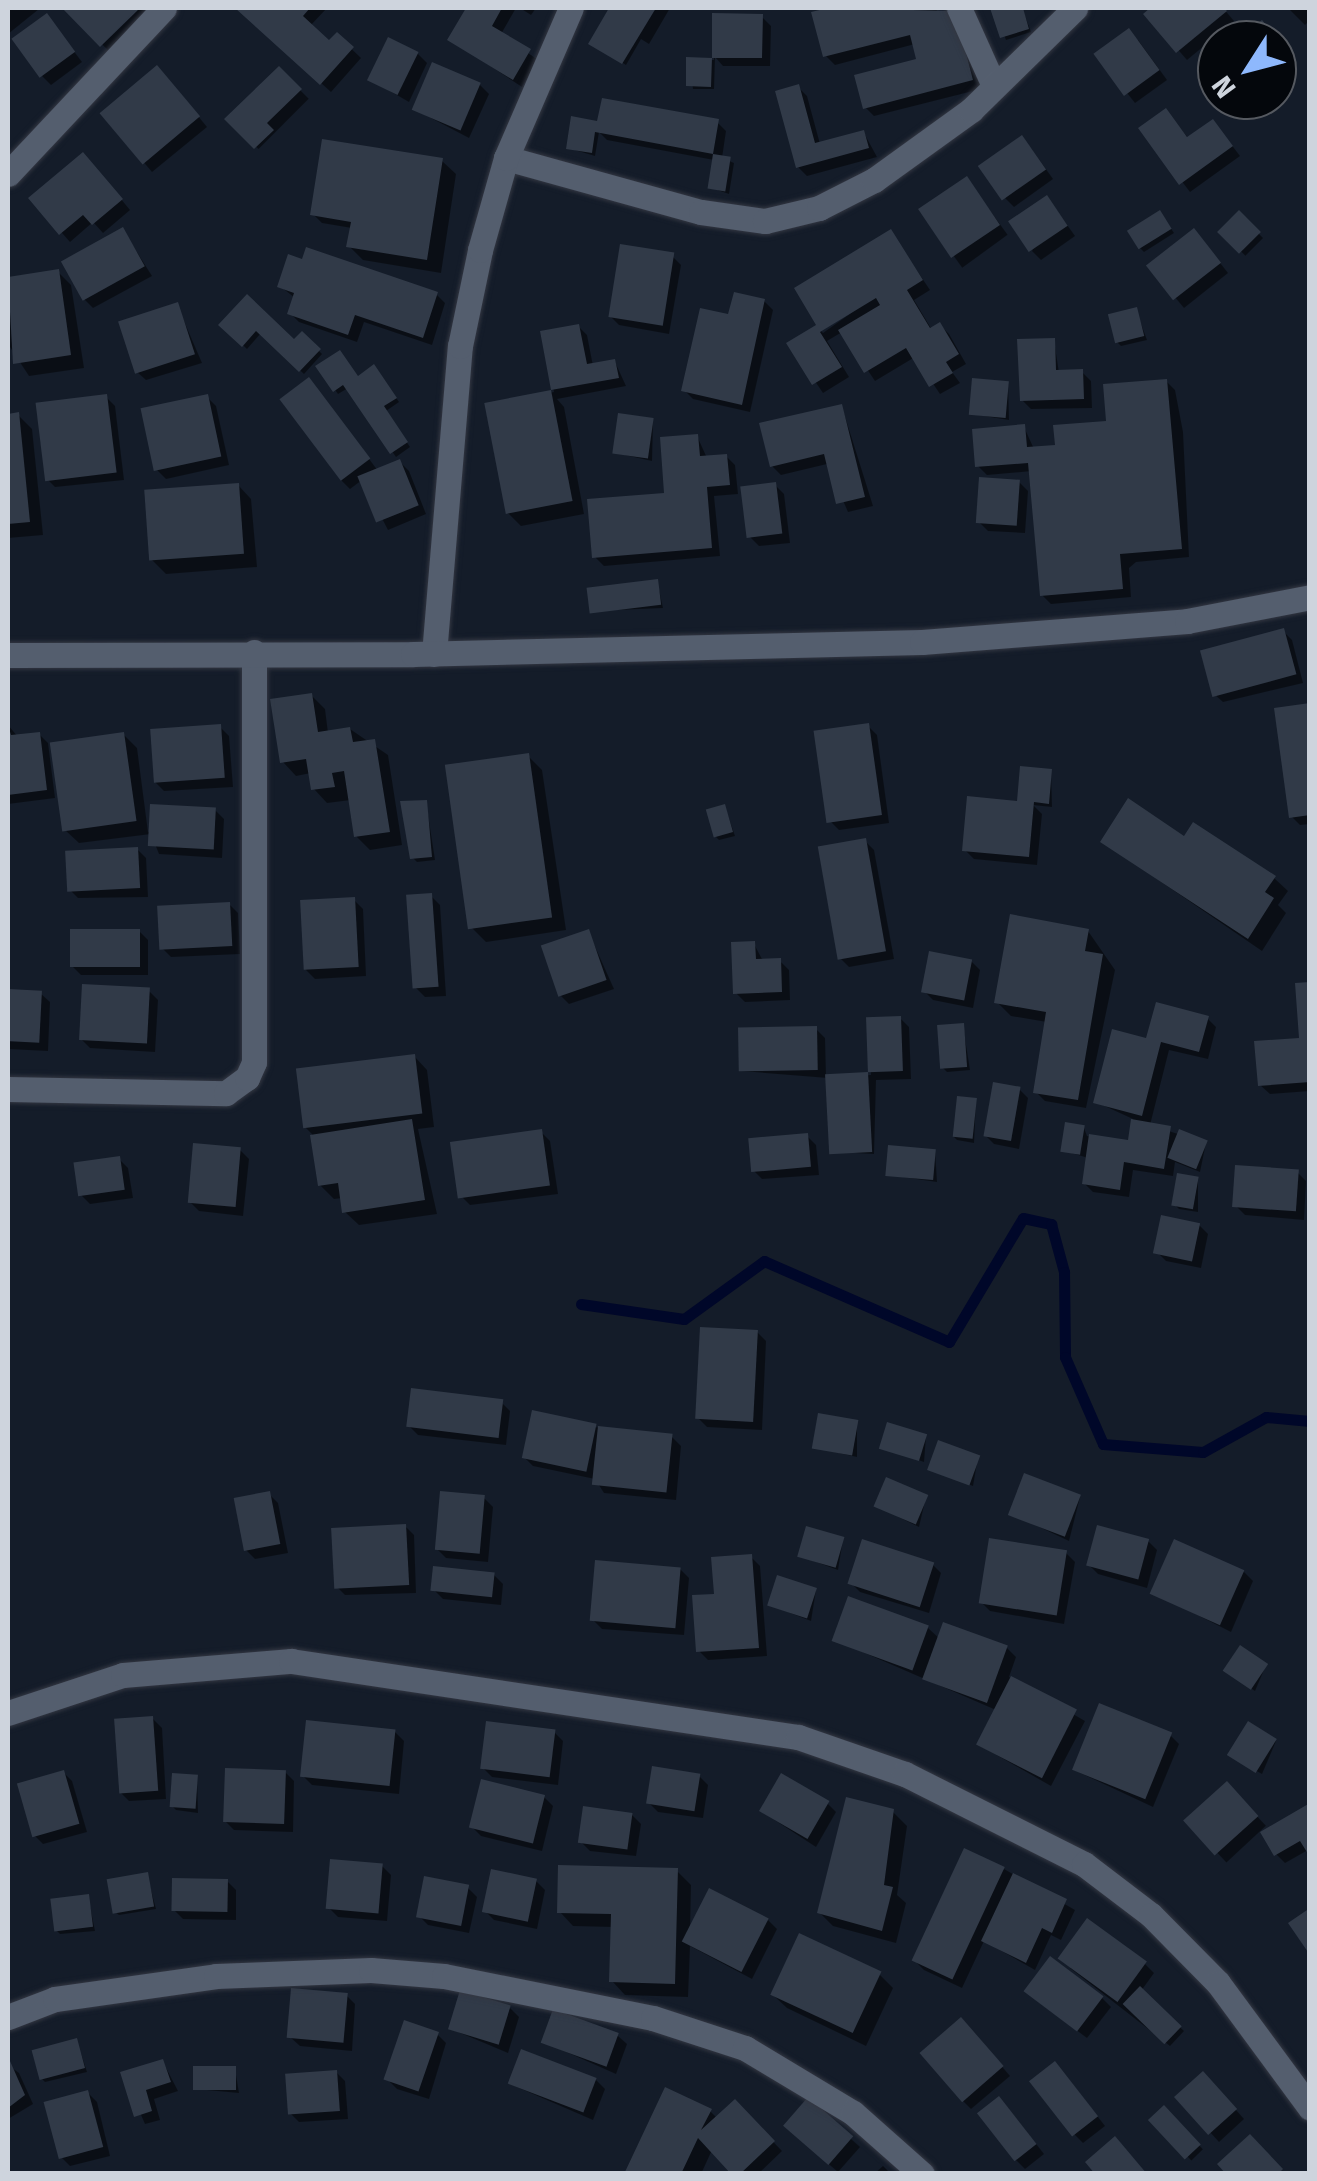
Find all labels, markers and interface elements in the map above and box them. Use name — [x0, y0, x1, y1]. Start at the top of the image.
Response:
north arrow — [1197, 20, 1297, 120]
text: N — [1205, 70, 1243, 104]

